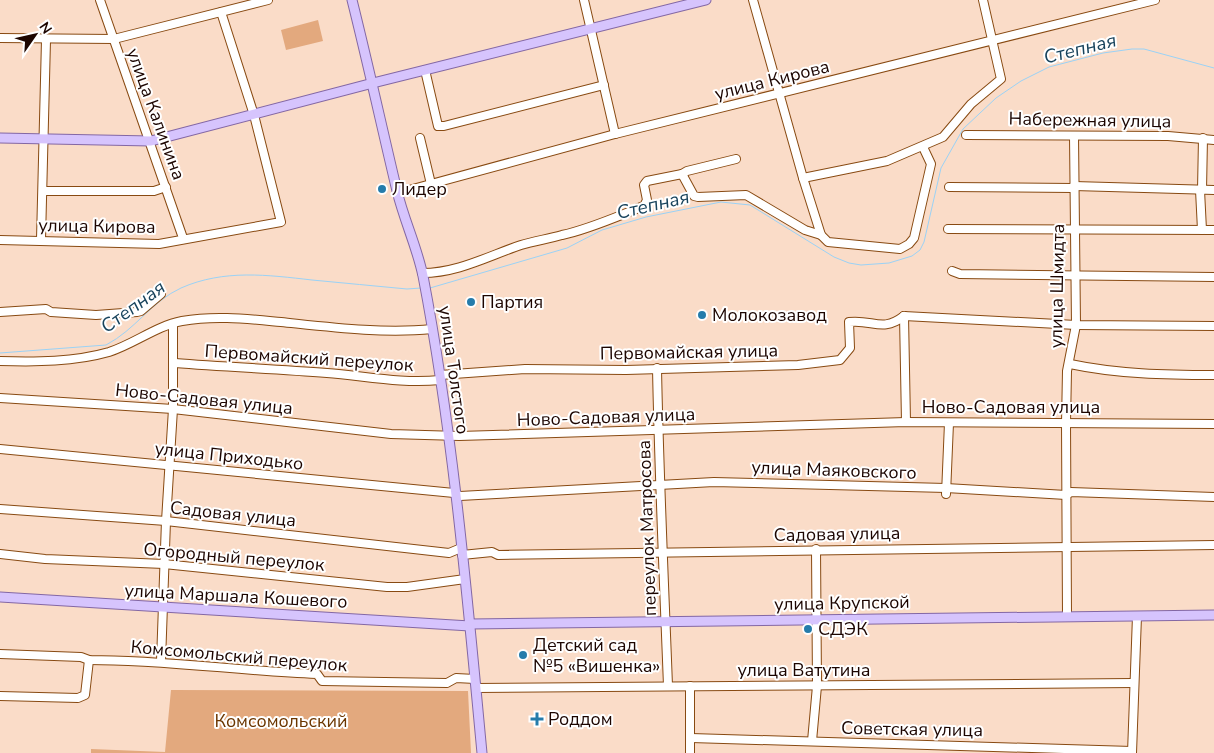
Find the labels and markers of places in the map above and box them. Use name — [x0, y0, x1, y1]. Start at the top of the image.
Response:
place label: Лидер — [392, 177, 447, 201]
marker: Лидер — [376, 183, 388, 195]
place label: Партия — [481, 290, 543, 314]
marker: Партия — [465, 296, 477, 308]
place label: Молокозавод — [712, 303, 827, 327]
marker: Молокозавод — [696, 309, 708, 321]
place label: СДЭК — [818, 617, 868, 641]
marker: СДЭК — [802, 623, 814, 635]
place label: Детский сад №5 «Вишенка» — [533, 633, 660, 678]
marker: Детский сад №5 «Вишенка» — [517, 649, 529, 661]
place label: Роддом — [548, 707, 613, 731]
marker: Роддом — [530, 712, 544, 726]

